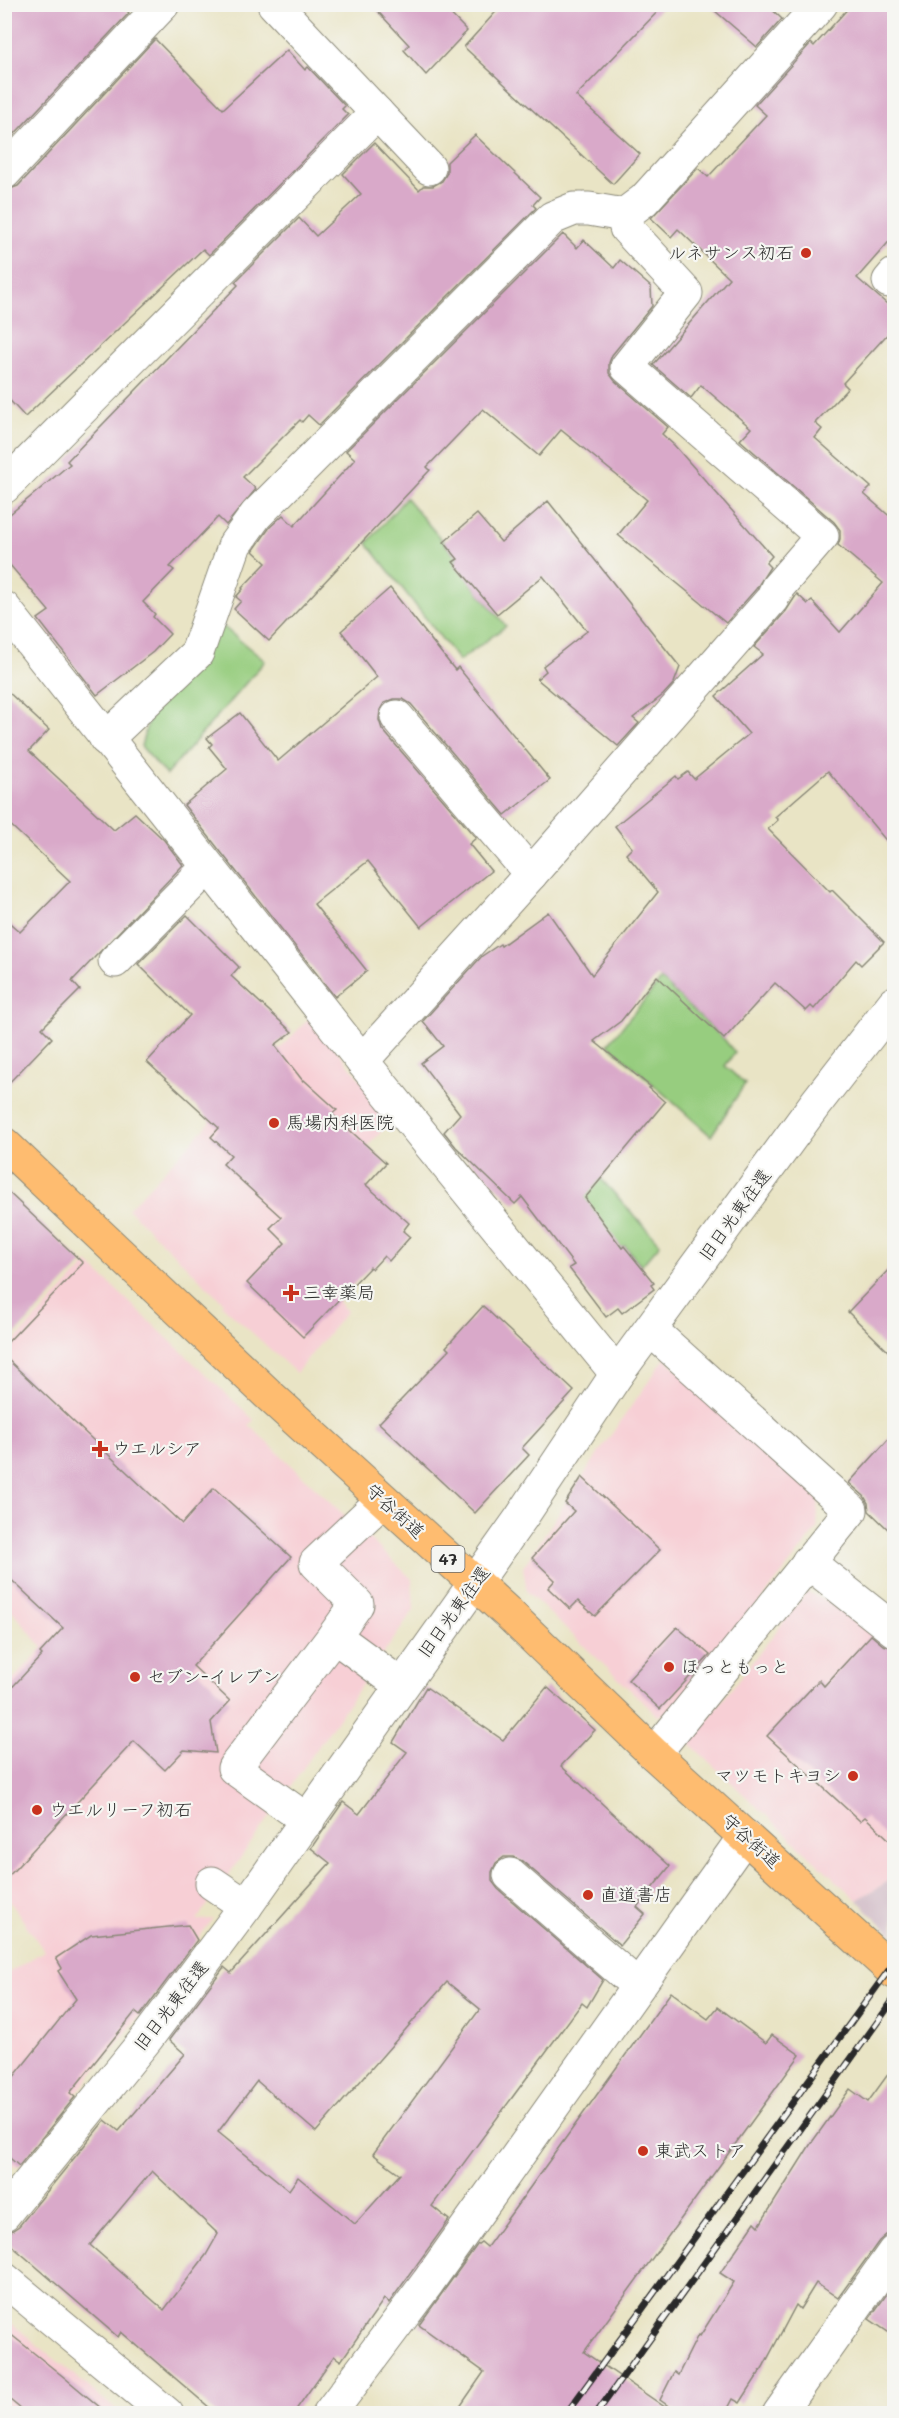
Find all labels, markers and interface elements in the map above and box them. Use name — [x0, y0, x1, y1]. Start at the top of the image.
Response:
place label: ルネサンス初石 — [668, 240, 794, 264]
marker: ルネサンス初石 — [799, 246, 813, 260]
place label: 馬場内科医院 — [286, 1110, 394, 1134]
marker: 馬場内科医院 — [267, 1116, 281, 1130]
street label: 旧日光東往還 — [693, 1164, 776, 1265]
place label: 三幸薬局 — [303, 1280, 375, 1304]
marker: 三幸薬局 — [284, 1286, 298, 1300]
place label: ウエルシア — [112, 1436, 202, 1460]
marker: ウエルシア — [93, 1442, 107, 1456]
street label: 守谷街道 — [361, 1477, 430, 1543]
road number: 47 — [432, 1546, 464, 1572]
street label: 旧日光東往還 — [412, 1561, 495, 1662]
place label: ほっともっと — [681, 1654, 789, 1678]
marker: ほっともっと — [662, 1660, 676, 1674]
place label: セブン-イレブン — [147, 1664, 281, 1688]
marker: セブン-イレブン — [128, 1670, 142, 1684]
place label: マツモトキヨシ — [715, 1763, 841, 1787]
marker: マツモトキヨシ — [846, 1769, 860, 1783]
place label: ウエルリーフ初石 — [49, 1797, 192, 1821]
marker: ウエルリーフ初石 — [30, 1803, 44, 1817]
street label: 守谷街道 — [717, 1807, 786, 1873]
place label: 直道書店 — [600, 1882, 672, 1906]
marker: 直道書店 — [581, 1888, 595, 1902]
street label: 旧日光東往還 — [128, 1955, 213, 2055]
place label: 東武ストア — [655, 2138, 746, 2162]
marker: 東武ストア — [636, 2144, 650, 2158]

